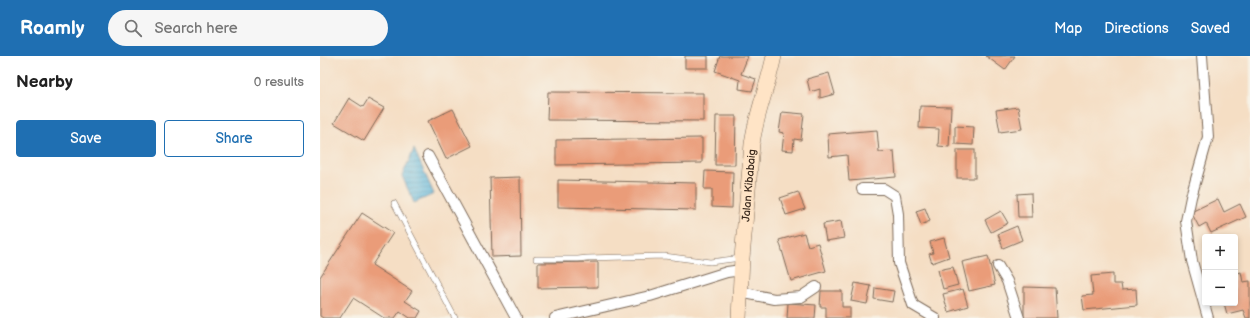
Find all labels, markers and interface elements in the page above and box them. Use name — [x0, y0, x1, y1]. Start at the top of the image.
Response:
search box — [108, 10, 388, 46]
text: Roamly — [20, 17, 84, 40]
icon: search — [122, 17, 144, 39]
text: Search here — [154, 19, 238, 38]
text: Map — [1054, 20, 1082, 37]
text: Directions — [1104, 20, 1169, 37]
text: Saved — [1191, 20, 1230, 37]
text: Nearby — [16, 72, 73, 92]
text: 0 results — [254, 74, 304, 90]
button: Save — [16, 120, 156, 157]
button: Share — [164, 120, 304, 157]
street label: Jalan Kibabaig — [739, 148, 758, 222]
map controls — [1202, 234, 1238, 306]
button: + — [1202, 234, 1238, 270]
button: − — [1202, 270, 1238, 306]

